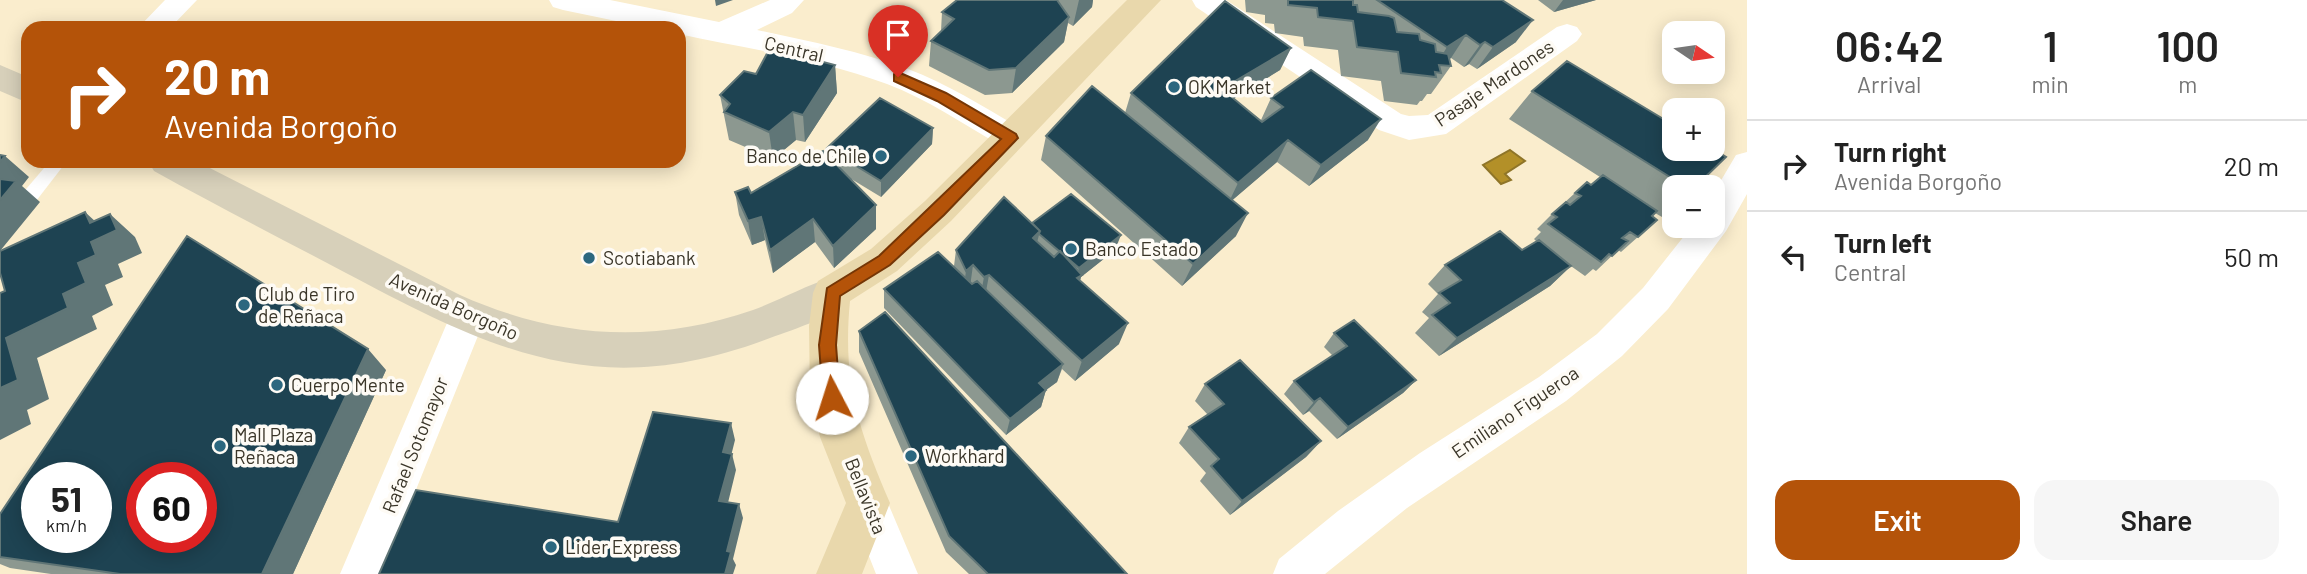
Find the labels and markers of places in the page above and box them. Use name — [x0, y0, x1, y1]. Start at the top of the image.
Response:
pin — [868, 5, 928, 77]
place label: OK Market — [1188, 75, 1272, 98]
marker: OK Market — [1166, 79, 1182, 95]
place label: Banco de Chile — [746, 144, 867, 167]
marker: Banco de Chile — [873, 148, 889, 164]
place label: Banco Estado — [1085, 237, 1199, 260]
marker: Banco Estado — [1063, 241, 1079, 257]
place label: Scotiabank — [603, 246, 695, 269]
marker: Scotiabank — [581, 250, 597, 266]
place label: Club de Tiro de Reñaca — [258, 282, 355, 327]
marker: Club de Tiro de Reñaca — [236, 297, 252, 313]
place label: Cuerpo Mente — [291, 373, 405, 396]
marker: Cuerpo Mente — [269, 377, 285, 393]
place label: Mall Plaza Reñaca — [234, 423, 313, 468]
marker: Mall Plaza Reñaca — [212, 438, 228, 454]
place label: Workhard — [925, 444, 1005, 467]
marker: Workhard — [903, 448, 919, 464]
place label: Lider Express — [565, 535, 678, 558]
marker: Lider Express — [543, 539, 559, 555]

